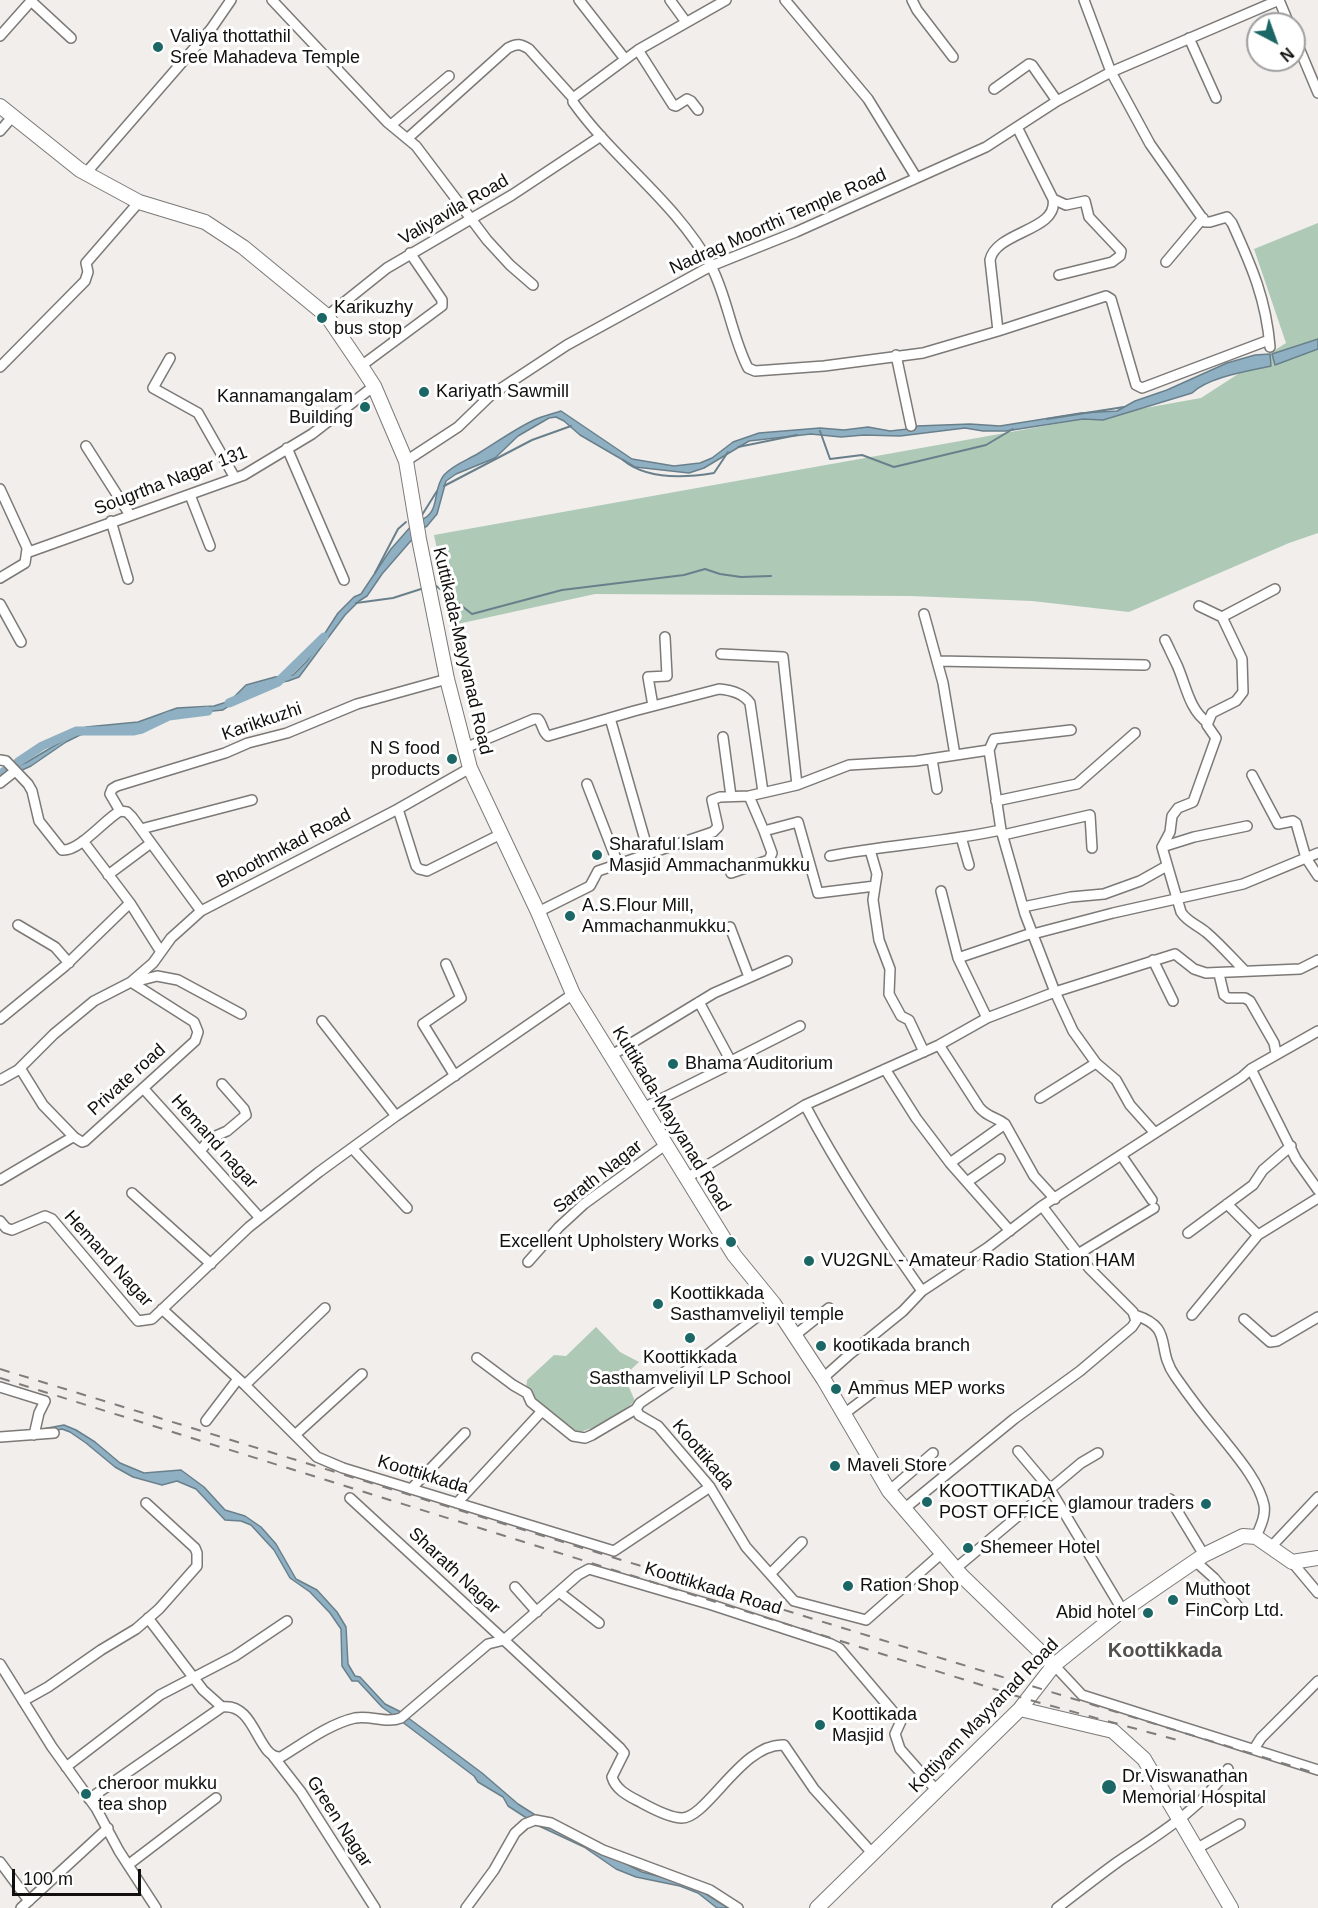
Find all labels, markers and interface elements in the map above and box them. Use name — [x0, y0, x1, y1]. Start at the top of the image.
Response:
north arrow — [1246, 12, 1306, 72]
place label: Valiya thottathil Sree Mahadeva Temple — [170, 26, 360, 68]
marker: Valiya thottathil Sree Mahadeva Temple — [151, 40, 165, 54]
text: N — [1277, 44, 1297, 65]
street label: Nadrag Moorthi Temple Road — [666, 164, 890, 280]
street label: Valiyavila Road — [395, 170, 513, 250]
place label: Karikuzhy bus stop — [334, 297, 413, 340]
marker: Karikuzhy bus stop — [315, 311, 329, 325]
place label: Kariyath Sawmill — [436, 381, 569, 403]
marker: Kariyath Sawmill — [417, 385, 431, 399]
place label: Kannamangalam Building — [217, 386, 353, 428]
marker: Kannamangalam Building — [358, 400, 372, 414]
street label: Sougrtha Nagar 131 — [91, 442, 251, 520]
street label: Kuttikada-Mayyanad Road — [428, 545, 496, 757]
street label: Karikkuzhi — [219, 698, 305, 746]
place label: N S food products — [370, 738, 440, 780]
marker: N S food products — [445, 752, 459, 766]
street label: Bhoothmkad Road — [213, 804, 355, 894]
place label: Sharaful Islam Masjid Ammachanmukku — [609, 834, 810, 876]
marker: Sharaful Islam Masjid Ammachanmukku — [590, 848, 604, 862]
place label: A.S.Flour Mill, Ammachanmukku. — [582, 895, 731, 938]
marker: A.S.Flour Mill, Ammachanmukku. — [563, 909, 577, 923]
street label: Kuttikada-Mayyanad Road — [607, 1023, 735, 1215]
street label: Private road — [84, 1040, 170, 1120]
place label: Bhama Auditorium — [685, 1053, 833, 1075]
marker: Bhama Auditorium — [666, 1057, 680, 1071]
street label: Hemand nagar — [166, 1091, 262, 1193]
street label: Sarath Nagar — [549, 1136, 647, 1218]
street label: Hemand Nagar — [59, 1206, 157, 1312]
place label: Excellent Upholstery Works — [499, 1231, 719, 1253]
marker: Excellent Upholstery Works — [724, 1235, 738, 1249]
place label: VU2GNL - Amateur Radio Station HAM — [821, 1250, 1135, 1272]
marker: VU2GNL - Amateur Radio Station HAM — [802, 1254, 816, 1268]
place label: Koottikkada Sasthamveliyil temple — [670, 1283, 844, 1326]
marker: Koottikkada Sasthamveliyil temple — [651, 1297, 665, 1311]
marker: Koottikkada Sasthamveliyil LP School — [683, 1331, 697, 1345]
place label: kootikada branch — [833, 1335, 970, 1357]
marker: kootikada branch — [814, 1339, 828, 1353]
place label: Koottikkada Sasthamveliyil LP School — [589, 1347, 791, 1390]
place label: Ammus MEP works — [848, 1378, 1005, 1400]
marker: Ammus MEP works — [829, 1382, 843, 1396]
street label: Koottikada — [667, 1415, 739, 1495]
street label: Koottikkada — [375, 1451, 471, 1499]
place label: Maveli Store — [847, 1455, 947, 1477]
marker: Maveli Store — [828, 1459, 842, 1473]
place label: KOOTTIKADA POST OFFICE — [939, 1481, 1059, 1524]
place label: glamour traders — [1068, 1493, 1194, 1515]
marker: KOOTTIKADA POST OFFICE — [920, 1495, 934, 1509]
marker: glamour traders — [1199, 1497, 1213, 1511]
street label: Sharath Nagar — [404, 1523, 504, 1619]
place label: Shemeer Hotel — [980, 1537, 1100, 1559]
marker: Shemeer Hotel — [961, 1541, 975, 1555]
street label: Koottikkada Road — [642, 1558, 784, 1620]
place label: Ration Shop — [860, 1575, 959, 1597]
marker: Ration Shop — [841, 1579, 855, 1593]
place label: Muthoot FinCorp Ltd. — [1185, 1579, 1284, 1622]
marker: Muthoot FinCorp Ltd. — [1166, 1593, 1180, 1607]
place label: Abid hotel — [1056, 1602, 1136, 1624]
marker: Abid hotel — [1141, 1606, 1155, 1620]
street label: Kottiyam Mayyanad Road — [905, 1634, 1063, 1798]
district label: Koottikkada — [1108, 1639, 1222, 1663]
place label: Koottikada Masjid — [832, 1704, 917, 1746]
marker: Koottikada Masjid — [813, 1718, 827, 1732]
place label: Dr.Viswanathan Memorial Hospital — [1122, 1766, 1266, 1808]
street label: Green Nagar — [302, 1772, 376, 1872]
place label: cheroor mukku tea shop — [98, 1773, 217, 1816]
marker: Dr.Viswanathan Memorial Hospital — [1100, 1778, 1118, 1796]
marker: cheroor mukku tea shop — [79, 1787, 93, 1801]
scale bar — [15, 1857, 144, 1895]
text: 100 m — [23, 1869, 73, 1889]

